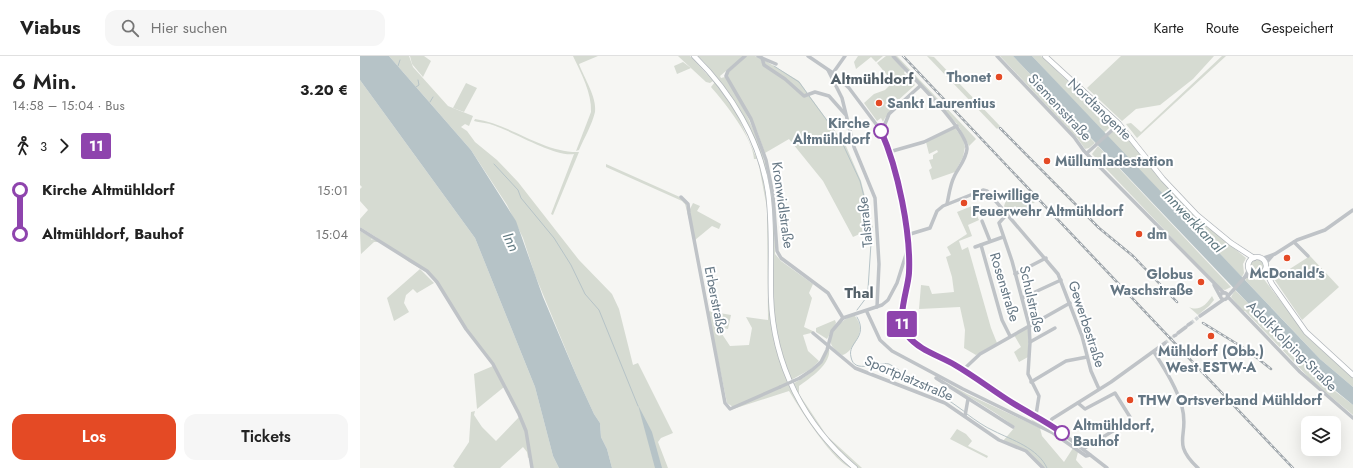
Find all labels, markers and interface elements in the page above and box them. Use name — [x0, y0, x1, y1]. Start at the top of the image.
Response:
search box — [105, 10, 385, 46]
text: Viabus — [20, 14, 81, 41]
icon: search — [119, 17, 141, 39]
text: Hier suchen — [151, 17, 227, 39]
text: Karte — [1154, 18, 1184, 38]
text: Route — [1206, 18, 1239, 38]
text: Gespeichert — [1261, 18, 1333, 38]
text: 6 Min. — [12, 65, 77, 97]
place label: Thonet — [946, 67, 992, 87]
district label: Altmühldorf — [830, 68, 914, 90]
street label: Siemensstraße — [1024, 69, 1096, 145]
marker: Thonet — [994, 72, 1004, 82]
street label: Nordtangente — [1064, 73, 1136, 145]
text: 3.20 € — [300, 79, 348, 101]
place label: Sankt Laurentius — [887, 93, 996, 113]
text: 14:58 – 15:04 · Bus — [12, 96, 125, 115]
marker: Sankt Laurentius — [874, 98, 884, 108]
place label: Kirche Altmühldorf — [792, 113, 871, 149]
marker: Kirche Altmühldorf — [873, 123, 889, 139]
icon: walk — [12, 135, 34, 157]
icon: forward — [53, 135, 75, 157]
text: 11 — [89, 136, 103, 156]
text: 3 — [40, 137, 47, 156]
place label: Müllumladestation — [1055, 151, 1174, 171]
marker: Müllumladestation — [1042, 156, 1052, 166]
street label: Kronwidlstraße — [767, 160, 799, 250]
text: Kirche Altmühldorf — [42, 179, 174, 201]
text: 15:01 — [317, 181, 348, 200]
water label: Innwerkkanal — [1157, 184, 1230, 258]
place label: Freiwillige Feuerwehr Altmühldorf — [972, 185, 1124, 221]
street label: Talstraße — [852, 196, 878, 248]
marker: Freiwillige Feuerwehr Altmühldorf — [959, 198, 969, 208]
text: Altmühldorf, Bauhof — [42, 223, 183, 245]
place label: dm — [1147, 224, 1167, 244]
text: 15:04 — [316, 225, 348, 244]
water label: Inn — [497, 229, 525, 255]
marker: dm — [1134, 229, 1144, 239]
street label: Rosenstraße — [985, 250, 1025, 324]
marker: McDonald's — [1282, 253, 1292, 263]
place label: McDonald's — [1249, 263, 1325, 283]
street label: Schulstraße — [1015, 264, 1049, 334]
place label: Globus Waschstraße — [1110, 264, 1194, 300]
street label: Erberstraße — [700, 265, 732, 335]
marker: Globus Waschstraße — [1196, 277, 1206, 287]
street label: Gewerbestraße — [1064, 278, 1110, 370]
district label: Thal — [844, 282, 874, 304]
street label: Adolf-Kolping-Straße — [1242, 296, 1342, 396]
line badge: 11 — [884, 311, 920, 337]
text: 11 — [895, 314, 909, 334]
marker: Mühldorf (Obb.) West ESTW-A — [1206, 331, 1216, 341]
place label: Mühldorf (Obb.) West ESTW-A — [1158, 341, 1264, 377]
street label: Sportplatzstraße — [861, 350, 957, 406]
place label: THW Ortsverband Mühldorf — [1138, 390, 1323, 410]
marker: THW Ortsverband Mühldorf — [1125, 395, 1135, 405]
button: Los — [12, 414, 176, 460]
button: Tickets — [184, 414, 348, 460]
place label: Altmühldorf, Bauhof — [1072, 415, 1155, 451]
map controls — [1301, 416, 1341, 456]
button: layers — [1301, 416, 1341, 456]
marker: Altmühldorf, Bauhof — [1054, 425, 1070, 441]

